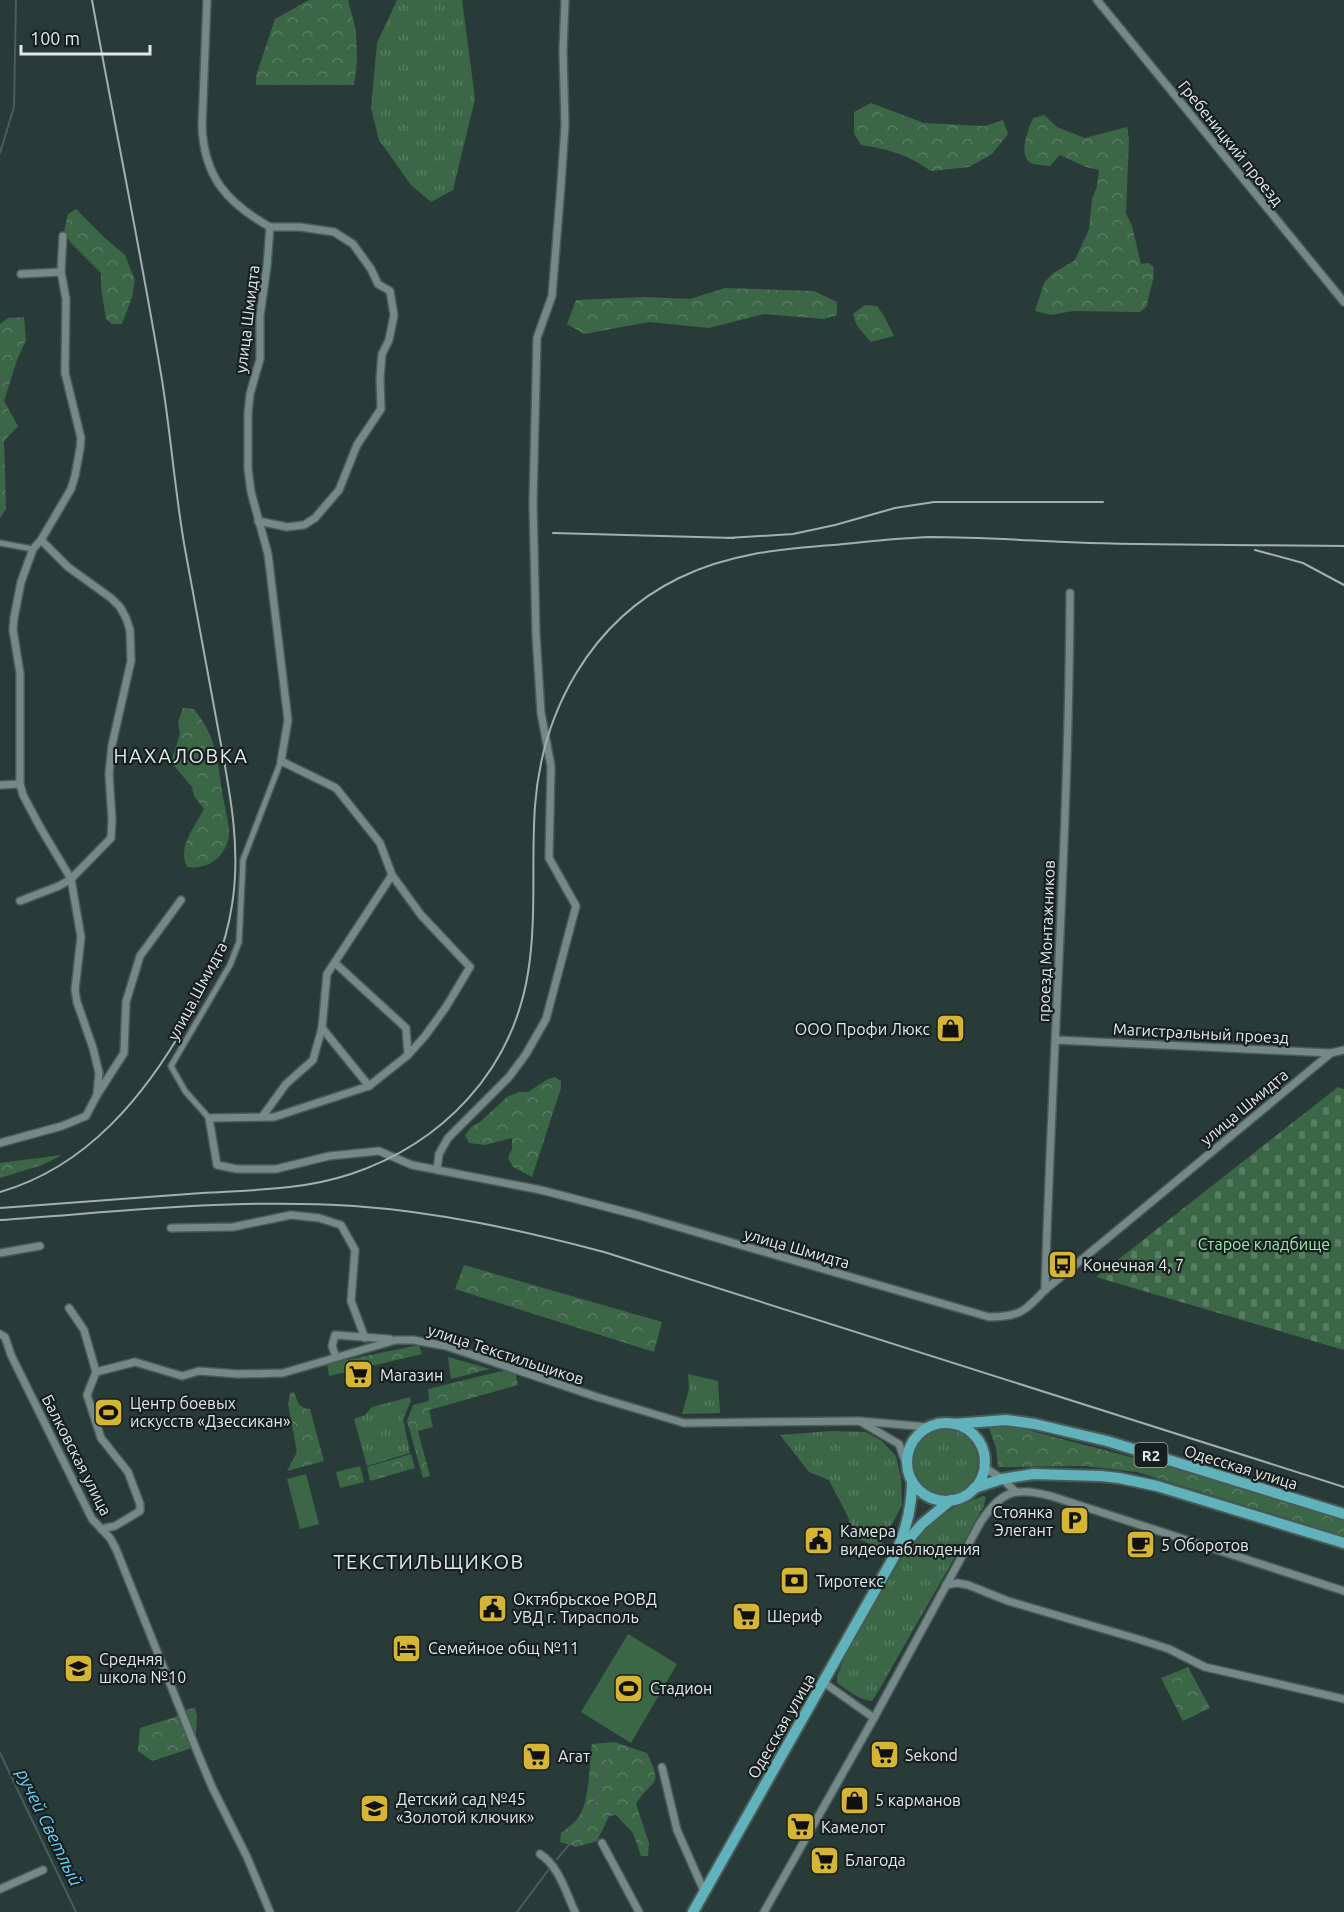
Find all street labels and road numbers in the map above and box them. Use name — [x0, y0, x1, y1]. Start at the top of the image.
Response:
street label: Гребеницкий проезд — [1175, 77, 1287, 209]
street label: улица Шмидта — [231, 264, 263, 374]
street label: проезд Монтажников — [1034, 860, 1058, 1022]
street label: улица Шмидта — [164, 939, 230, 1043]
street label: Магистральный проезд — [1113, 1019, 1289, 1047]
street label: улица Шмидта — [1197, 1065, 1291, 1149]
street label: улица Шмидта — [742, 1224, 852, 1272]
street label: улица Текстильщиков — [426, 1320, 586, 1388]
street label: Балковская улица — [39, 1391, 115, 1519]
street label: Одесская улица — [1182, 1441, 1300, 1493]
road number: R2 — [1134, 1443, 1168, 1467]
street label: Одесская улица — [744, 1670, 818, 1782]

